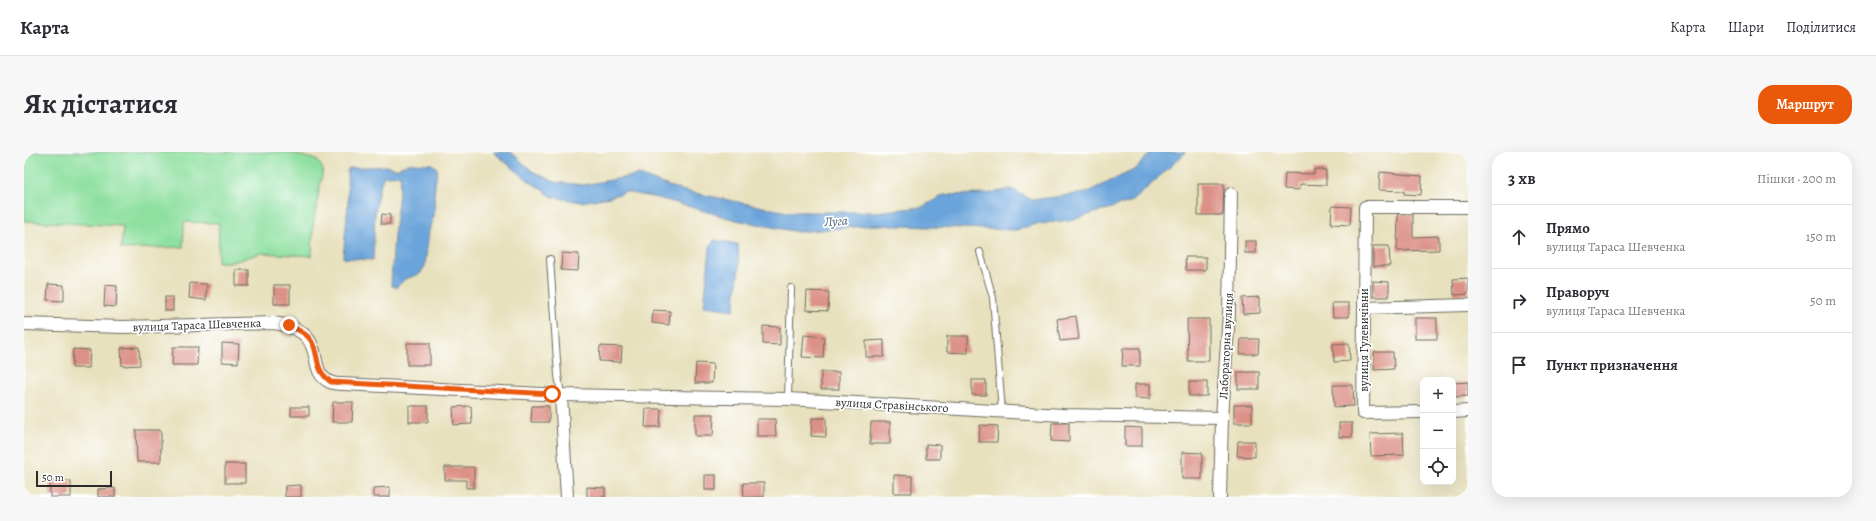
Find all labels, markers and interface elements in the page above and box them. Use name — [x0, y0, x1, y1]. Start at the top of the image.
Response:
text: Карта — [20, 15, 69, 41]
text: Карта — [1670, 18, 1706, 37]
text: Шари — [1728, 18, 1764, 37]
text: Поділитися — [1786, 18, 1856, 37]
text: Як дістатися — [24, 85, 178, 123]
button: Маршрут — [1758, 85, 1852, 124]
text: 3 хв — [1508, 167, 1536, 190]
text: Пішки · 200 m — [1757, 170, 1836, 187]
water label: Луга — [823, 212, 848, 230]
text: Прямо — [1546, 218, 1590, 238]
icon: ahead — [1508, 226, 1530, 248]
text: 150 m — [1806, 228, 1836, 245]
text: вулиця Тараса Шевченка — [1546, 238, 1685, 255]
text: Праворуч — [1546, 282, 1609, 302]
street label: вулиця Гулевичівни — [1356, 288, 1372, 392]
icon: right — [1508, 290, 1530, 312]
street label: Лабораторна вулиця — [1215, 292, 1237, 400]
text: 50 m — [1810, 292, 1836, 309]
text: вулиця Тараса Шевченка — [1546, 302, 1685, 319]
street label: вулиця Тараса Шевченка — [132, 315, 262, 335]
route end — [280, 316, 298, 334]
icon: arrive — [1508, 354, 1530, 376]
text: Пункт призначення — [1546, 355, 1678, 375]
map controls — [1420, 377, 1456, 485]
button: + — [1420, 377, 1456, 413]
route start — [543, 385, 561, 403]
street label: вулиця Стравінського — [835, 394, 949, 416]
button: − — [1420, 413, 1456, 449]
button: locate — [1420, 449, 1456, 485]
scale bar — [36, 469, 112, 488]
text: 50 m — [42, 470, 64, 485]

